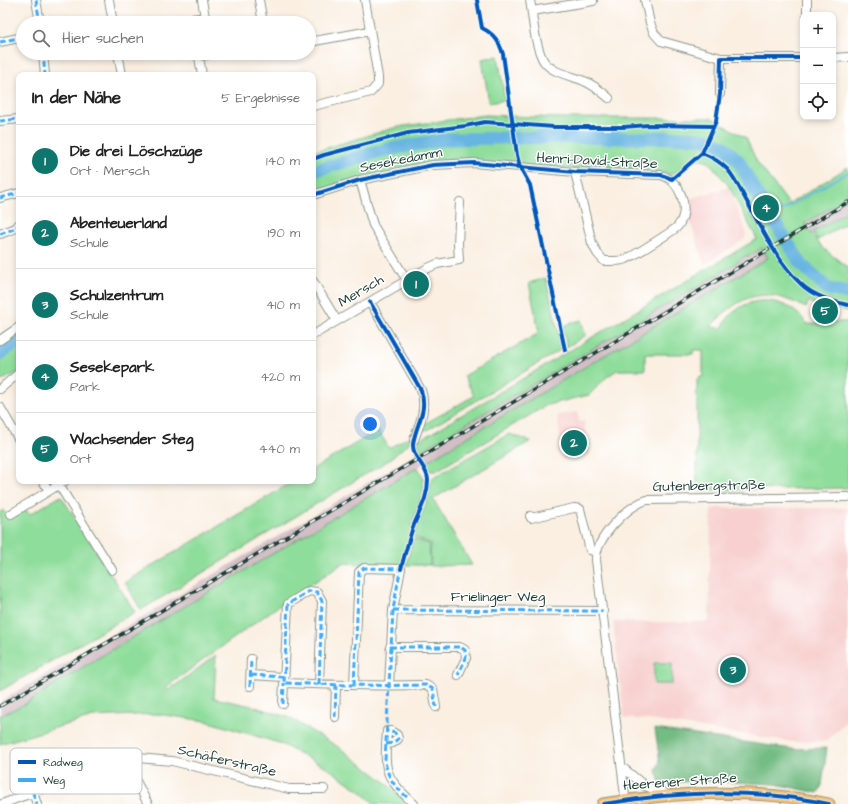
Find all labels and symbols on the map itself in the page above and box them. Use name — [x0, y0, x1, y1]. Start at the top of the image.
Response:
street label: Sesekedamm — [358, 142, 444, 178]
street label: Henri-David-Straße — [536, 148, 659, 174]
pin: 4 — [753, 193, 779, 223]
pin: 1 — [403, 269, 429, 299]
street label: Mersch — [335, 270, 388, 312]
pin: 5 — [812, 296, 838, 326]
your location — [360, 414, 380, 434]
pin: 2 — [561, 428, 587, 458]
street label: Gutenbergstraße — [653, 475, 766, 497]
street label: Frielinger Weg — [451, 587, 545, 607]
pin: 3 — [720, 655, 746, 685]
street label: Schäferstraße — [176, 740, 279, 782]
legend — [10, 748, 142, 794]
text: Radweg — [43, 755, 83, 771]
street label: Heerener Straße — [623, 768, 738, 796]
text: Weg — [43, 773, 65, 789]

